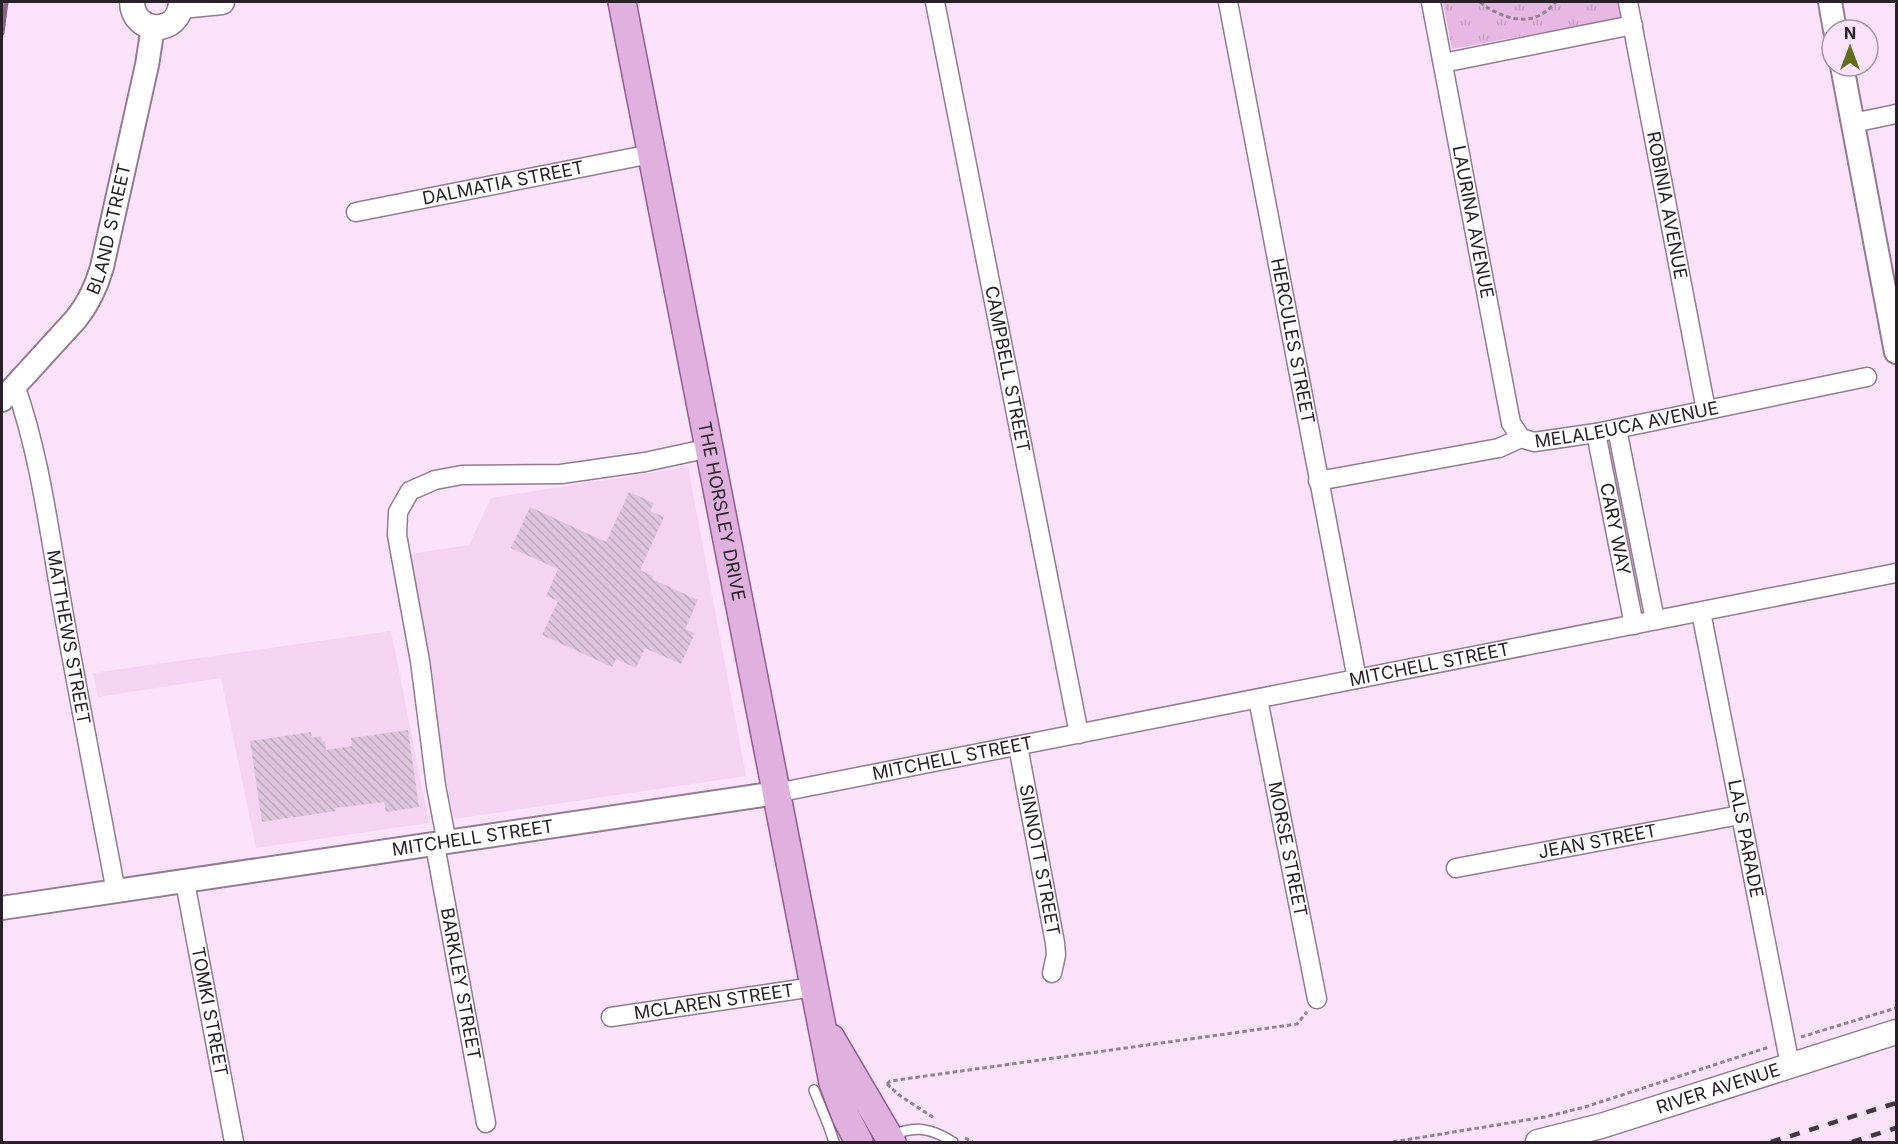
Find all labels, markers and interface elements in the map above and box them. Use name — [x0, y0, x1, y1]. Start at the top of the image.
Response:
north arrow — [1820, 18, 1880, 78]
text: N — [1844, 23, 1856, 43]
street label: ROBINIA AVENUE — [1643, 130, 1692, 281]
street label: LAURINA AVENUE — [1448, 144, 1498, 300]
street label: DALMATIA STREET — [421, 156, 586, 209]
street label: BLAND STREET — [82, 161, 135, 298]
street label: HERCULES STREET — [1267, 256, 1319, 425]
street label: CAMPBELL STREET — [981, 284, 1034, 454]
street label: MELALEUCA AVENUE — [1533, 397, 1720, 452]
street label: THE HORSLEY DRIVE — [694, 420, 750, 603]
street label: CARY WAY — [1596, 481, 1635, 577]
street label: MATTHEWS STREET — [43, 548, 95, 726]
street label: MITCHELL STREET — [1347, 638, 1511, 690]
street label: MITCHELL STREET — [870, 732, 1035, 784]
street label: LALS PARADE — [1724, 778, 1768, 899]
street label: MORSE STREET — [1264, 780, 1312, 918]
street label: SINNOTT STREET — [1015, 783, 1064, 937]
street label: MITCHELL STREET — [391, 815, 555, 860]
street label: JEAN STREET — [1536, 820, 1658, 862]
street label: BARKLEY STREET — [437, 906, 485, 1061]
street label: TOMKI STREET — [187, 945, 232, 1078]
street label: MCLAREN STREET — [633, 979, 795, 1023]
street label: RIVER AVENUE — [1654, 1059, 1782, 1118]

